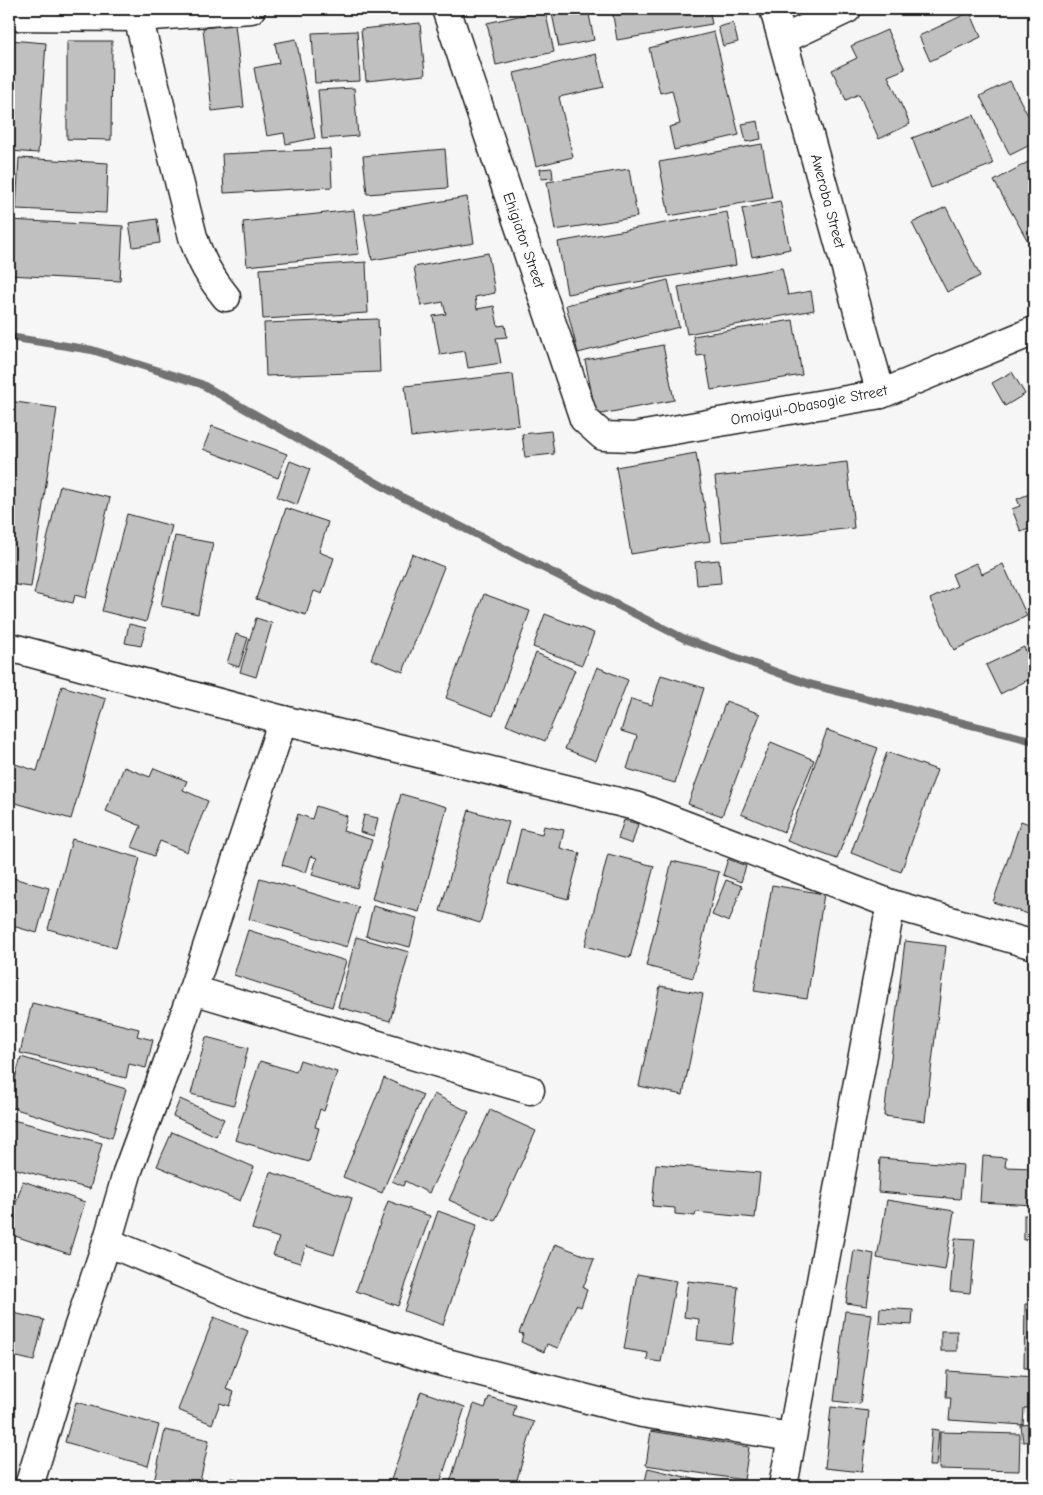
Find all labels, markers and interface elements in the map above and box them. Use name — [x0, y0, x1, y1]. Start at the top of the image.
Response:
street label: Aweroba Street — [807, 152, 849, 251]
street label: Ehigiator Street — [499, 190, 549, 291]
street label: Omoigui-Obasogie Street — [729, 381, 890, 429]

